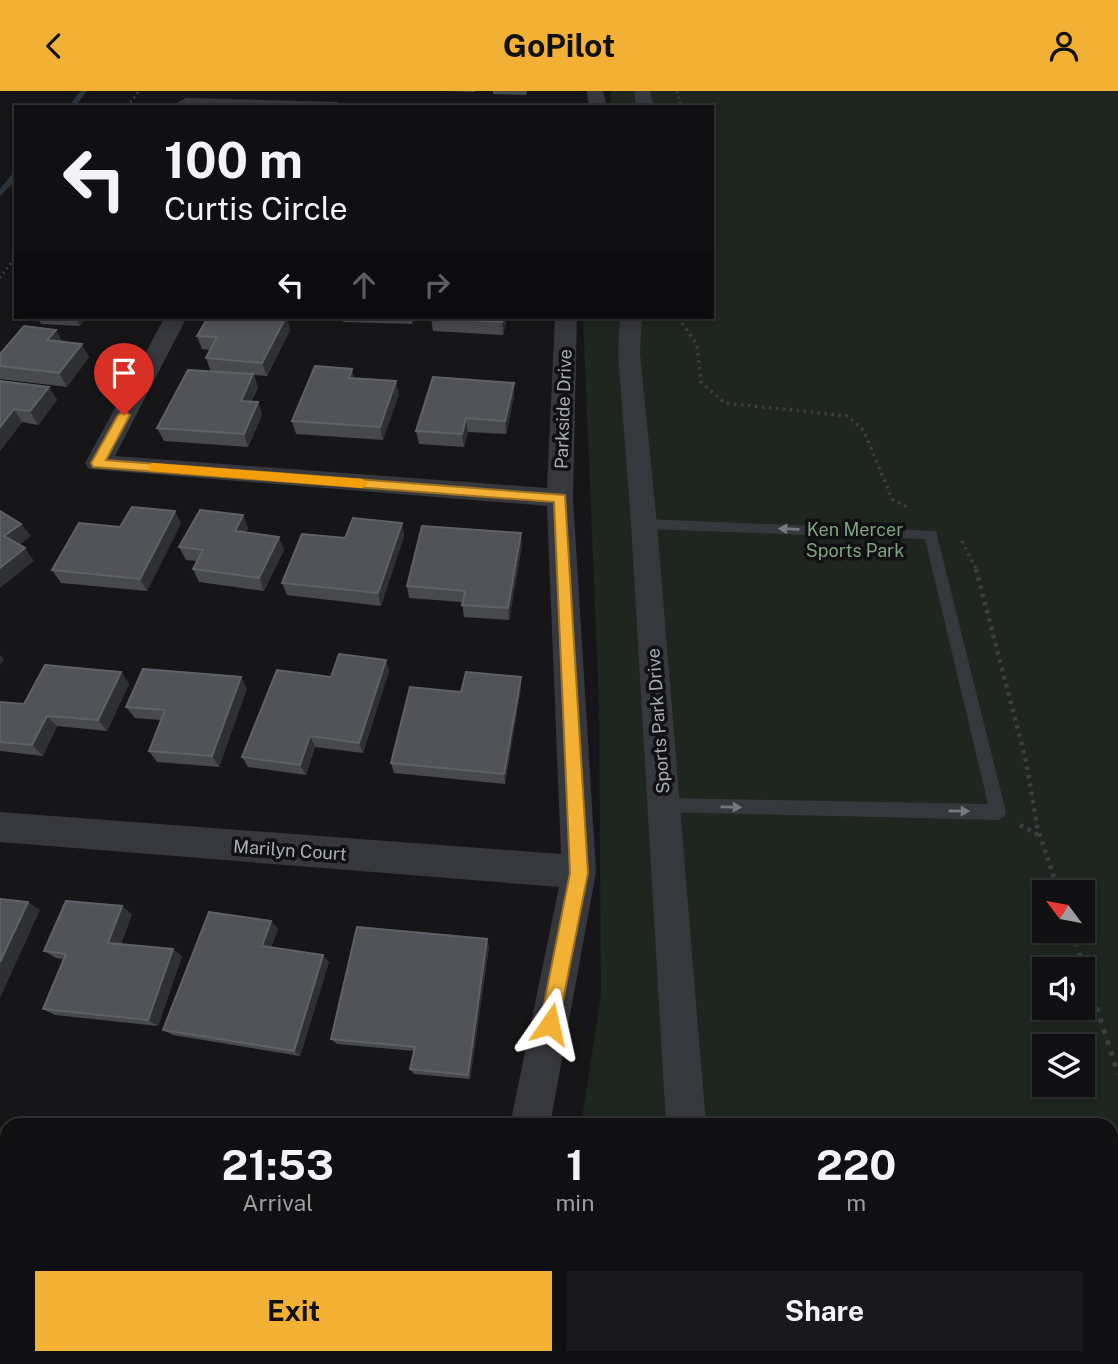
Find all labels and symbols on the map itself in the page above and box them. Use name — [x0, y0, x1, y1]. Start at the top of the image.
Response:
pin — [94, 343, 154, 415]
street label: Parkside Drive — [550, 349, 576, 469]
park label: Ken Mercer Sports Park — [806, 519, 904, 561]
one-way arrow — [778, 523, 800, 535]
street label: Sports Park Drive — [642, 647, 674, 795]
one-way arrow — [721, 801, 743, 812]
one-way arrow — [948, 805, 970, 817]
street label: Marilyn Court — [233, 836, 347, 864]
north arrow — [1032, 880, 1096, 943]
position arrow — [513, 987, 587, 1061]

